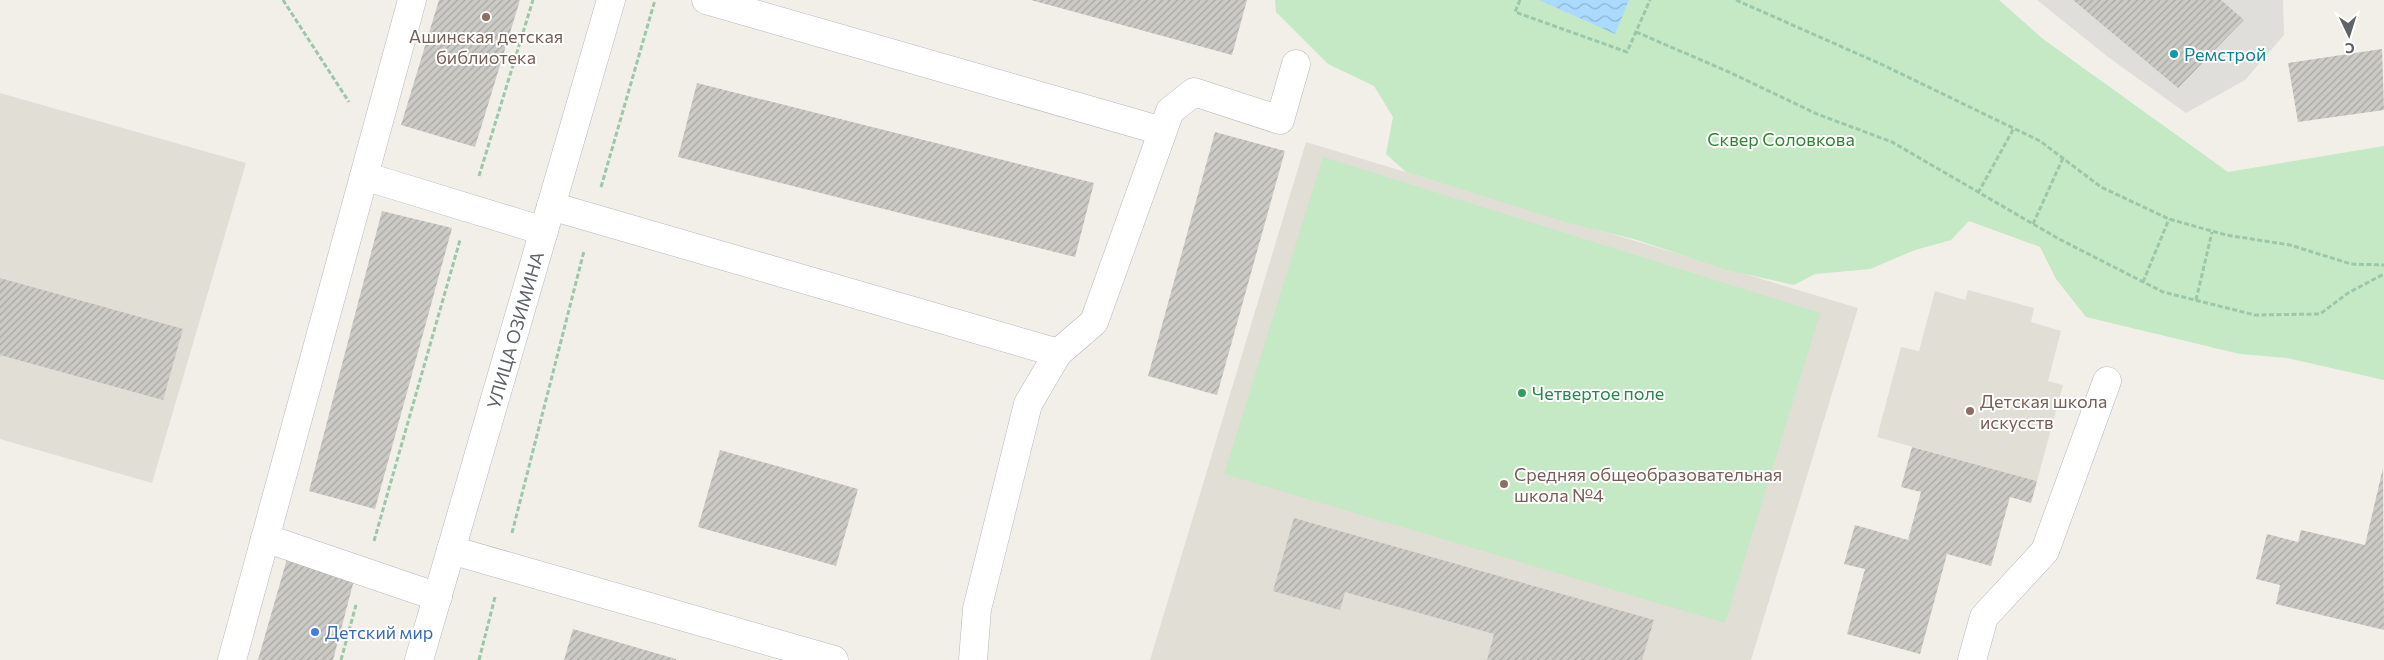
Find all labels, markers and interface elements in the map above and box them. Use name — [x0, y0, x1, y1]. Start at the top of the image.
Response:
north arrow — [2324, 10, 2374, 60]
marker: Ашинская детская библиотека — [480, 11, 492, 23]
place label: Ашинская детская библиотека — [409, 25, 563, 68]
text: С — [2345, 40, 2355, 57]
place label: Ремстрой — [2184, 43, 2266, 65]
marker: Ремстрой — [2168, 48, 2180, 60]
park label: Сквер Соловкова — [1707, 128, 1855, 150]
street label: УЛИЦА ОЗИМИНА — [482, 249, 548, 411]
place label: Четвертое поле — [1532, 382, 1664, 404]
marker: Четвертое поле — [1516, 387, 1528, 399]
place label: Детская школа искусств — [1980, 390, 2107, 433]
marker: Детская школа искусств — [1964, 405, 1976, 417]
place label: Средняя общеобразовательная школа №4 — [1514, 463, 1782, 506]
marker: Средняя общеобразовательная школа №4 — [1498, 478, 1510, 490]
place label: Детский мир — [325, 621, 433, 643]
marker: Детский мир — [309, 626, 321, 638]

